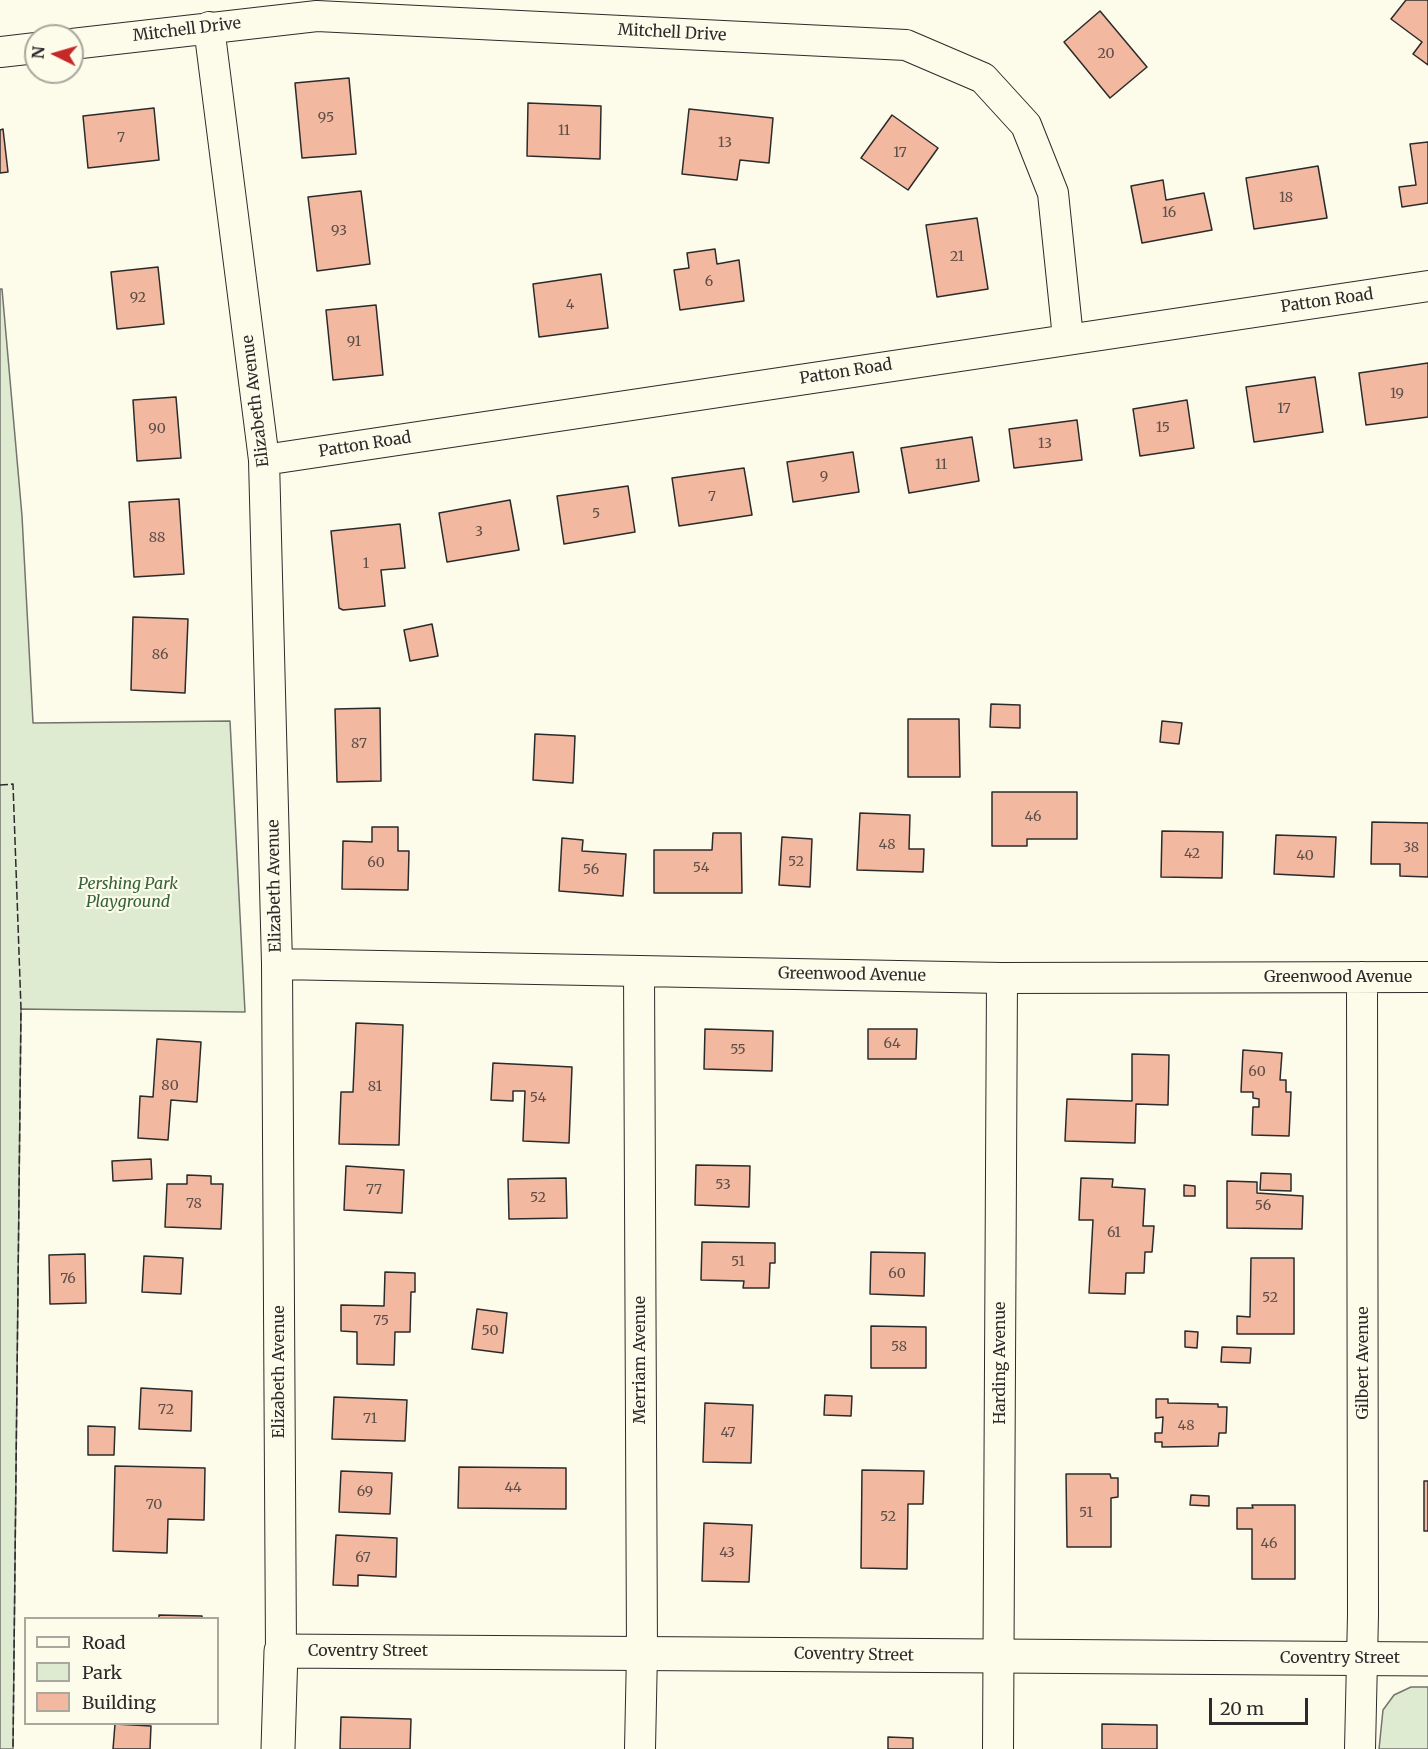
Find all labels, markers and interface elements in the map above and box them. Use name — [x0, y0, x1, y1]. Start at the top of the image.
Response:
street label: Mitchell Drive — [132, 14, 242, 46]
street label: Mitchell Drive — [617, 21, 727, 45]
north arrow — [24, 24, 84, 84]
text: N — [28, 45, 49, 60]
house number: 20 — [1097, 46, 1115, 62]
house number: 95 — [318, 110, 334, 126]
house number: 11 — [558, 123, 570, 139]
house number: 7 — [117, 130, 125, 146]
house number: 13 — [718, 135, 732, 151]
house number: 17 — [893, 145, 907, 161]
house number: 18 — [1279, 190, 1293, 206]
house number: 16 — [1162, 205, 1176, 221]
house number: 93 — [331, 223, 347, 239]
house number: 21 — [950, 249, 964, 265]
house number: 6 — [705, 274, 713, 290]
street label: Patton Road — [1279, 285, 1375, 317]
house number: 92 — [130, 290, 146, 306]
house number: 4 — [566, 297, 574, 313]
street label: Elizabeth Avenue — [238, 334, 274, 468]
house number: 91 — [347, 334, 361, 350]
street label: Patton Road — [798, 355, 894, 389]
house number: 19 — [1390, 386, 1404, 402]
house number: 17 — [1277, 401, 1291, 417]
house number: 15 — [1156, 420, 1170, 436]
house number: 90 — [148, 421, 166, 437]
street label: Patton Road — [317, 428, 413, 462]
house number: 13 — [1038, 436, 1052, 452]
house number: 11 — [935, 457, 947, 473]
house number: 9 — [820, 469, 828, 485]
house number: 7 — [708, 489, 716, 505]
house number: 5 — [592, 506, 600, 522]
house number: 3 — [475, 524, 483, 540]
house number: 88 — [149, 530, 165, 546]
house number: 1 — [363, 556, 369, 572]
house number: 86 — [152, 647, 168, 663]
house number: 87 — [351, 736, 367, 752]
house number: 46 — [1025, 809, 1041, 825]
street label: Elizabeth Avenue — [264, 819, 286, 953]
house number: 48 — [879, 837, 895, 853]
house number: 38 — [1403, 840, 1419, 856]
house number: 42 — [1184, 846, 1200, 862]
house number: 40 — [1296, 848, 1314, 864]
house number: 52 — [788, 854, 804, 870]
house number: 60 — [367, 855, 385, 871]
house number: 54 — [693, 860, 709, 876]
house number: 56 — [583, 862, 599, 878]
park label: Pershing Park Playground — [78, 874, 178, 912]
street label: Greenwood Avenue — [778, 964, 926, 986]
street label: Greenwood Avenue — [1264, 967, 1412, 987]
house number: 64 — [883, 1036, 901, 1052]
house number: 55 — [730, 1042, 746, 1058]
house number: 60 — [1248, 1064, 1266, 1080]
house number: 80 — [161, 1078, 179, 1094]
house number: 81 — [368, 1079, 382, 1095]
house number: 54 — [530, 1090, 546, 1106]
house number: 53 — [715, 1177, 731, 1193]
house number: 77 — [366, 1182, 382, 1198]
house number: 52 — [530, 1190, 546, 1206]
house number: 78 — [186, 1196, 202, 1212]
house number: 56 — [1255, 1198, 1271, 1214]
house number: 61 — [1107, 1225, 1121, 1241]
house number: 51 — [731, 1254, 745, 1270]
house number: 60 — [888, 1266, 906, 1282]
house number: 76 — [60, 1271, 76, 1287]
house number: 52 — [1262, 1290, 1278, 1306]
street label: Merriam Avenue — [630, 1296, 650, 1424]
street label: Harding Avenue — [990, 1302, 1010, 1424]
street label: Elizabeth Avenue — [269, 1305, 289, 1439]
street label: Gilbert Avenue — [1353, 1306, 1373, 1420]
house number: 75 — [373, 1313, 389, 1329]
house number: 50 — [482, 1323, 498, 1339]
house number: 58 — [891, 1339, 907, 1355]
house number: 72 — [158, 1402, 174, 1418]
house number: 71 — [363, 1411, 377, 1427]
house number: 48 — [1178, 1418, 1194, 1434]
house number: 47 — [720, 1425, 736, 1441]
house number: 44 — [504, 1480, 522, 1496]
house number: 69 — [357, 1484, 373, 1500]
house number: 70 — [146, 1497, 162, 1513]
house number: 51 — [1079, 1505, 1093, 1521]
house number: 52 — [880, 1509, 896, 1525]
house number: 46 — [1261, 1536, 1277, 1552]
house number: 43 — [719, 1545, 735, 1561]
house number: 67 — [355, 1550, 371, 1566]
legend — [24, 1617, 219, 1725]
text: Road — [82, 1631, 126, 1654]
street label: Coventry Street — [308, 1641, 428, 1661]
street label: Coventry Street — [794, 1644, 914, 1666]
street label: Coventry Street — [1280, 1648, 1400, 1668]
text: Park — [82, 1661, 122, 1684]
scale bar — [1212, 1686, 1311, 1724]
text: Building — [82, 1691, 156, 1714]
text: 20 m — [1220, 1697, 1264, 1720]

